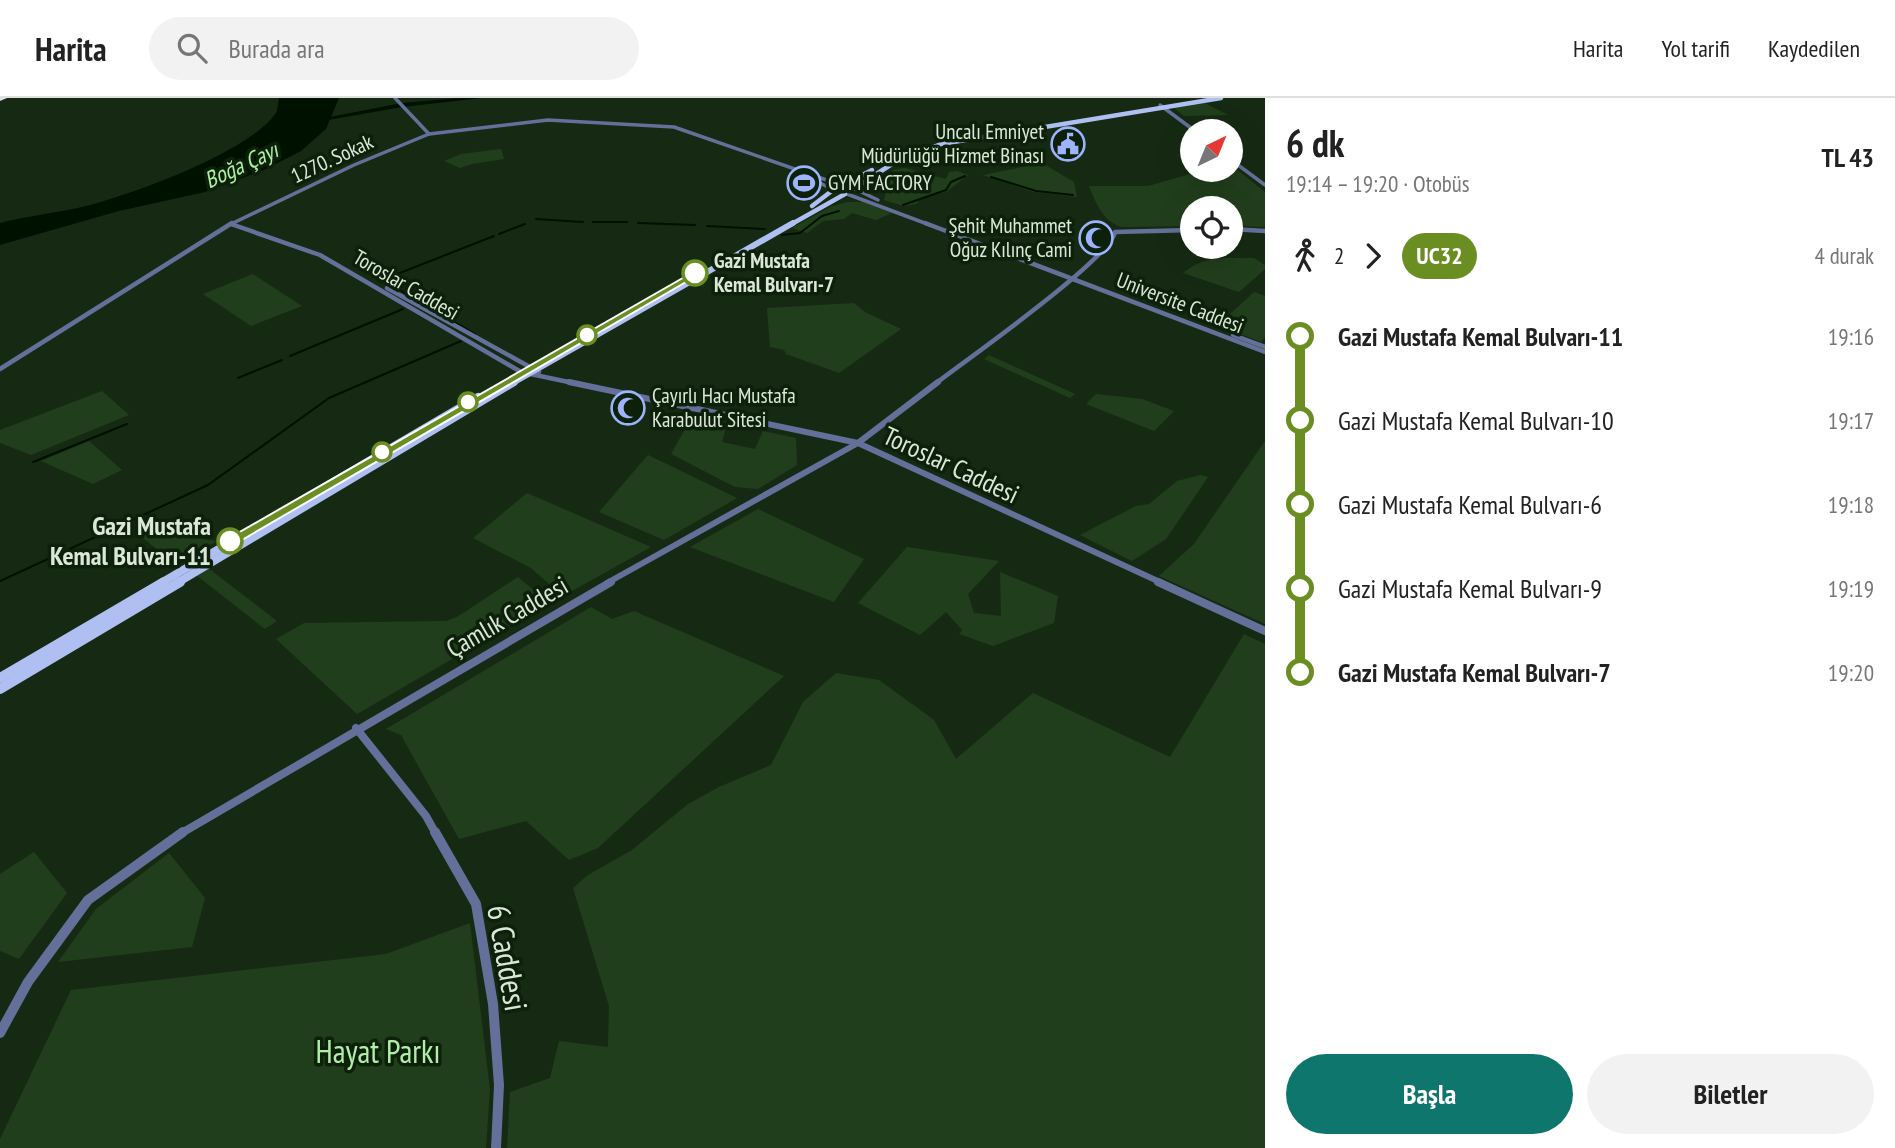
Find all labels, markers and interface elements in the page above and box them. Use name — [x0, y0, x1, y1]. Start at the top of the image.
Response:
search box — [149, 17, 639, 80]
text: Harita — [35, 27, 107, 70]
icon: search — [173, 29, 211, 67]
text: Burada ara — [229, 32, 325, 65]
text: Harita — [1573, 33, 1623, 64]
text: Yol tarifi — [1661, 33, 1730, 64]
text: Kaydedilen — [1768, 33, 1860, 64]
place label: Uncalı Emniyet Müdürlüğü Hizmet Binası — [861, 118, 1044, 169]
text: 6 dk — [1286, 118, 1345, 167]
north arrow — [1180, 119, 1242, 182]
map controls — [1180, 119, 1243, 259]
public building icon: Uncalı Emniyet Müdürlüğü Hizmet Binası — [1049, 125, 1087, 163]
street label: 1270. Sokak — [286, 128, 377, 189]
water label: Boğa Çayı — [199, 134, 284, 194]
text: TL 43 — [1822, 141, 1874, 174]
sports icon: GYM FACTORY — [785, 164, 823, 202]
place label: GYM FACTORY — [828, 169, 932, 196]
text: 19:14 – 19:20 · Otobüs — [1286, 169, 1470, 198]
button: locate — [1180, 196, 1243, 259]
place label: Şehit Muhammet Oğuz Kılınç Cami — [948, 212, 1072, 263]
mosque icon: Şehit Muhammet Oğuz Kılınç Cami — [1077, 219, 1115, 257]
icon: walk — [1286, 237, 1324, 275]
icon: forward — [1354, 237, 1392, 275]
text: UC32 — [1416, 240, 1463, 271]
text: 2 — [1334, 241, 1344, 270]
text: 4 durak — [1814, 241, 1874, 270]
street label: Toroslar Caddesi — [348, 243, 464, 326]
place label: Gazi Mustafa Kemal Bulvarı-7 — [714, 247, 834, 298]
marker: Gazi Mustafa Kemal Bulvarı-7 — [682, 260, 708, 286]
street label: Universite Caddesi — [1113, 266, 1248, 339]
text: Gazi Mustafa Kemal Bulvarı-11 — [1338, 320, 1623, 353]
text: 19:16 — [1828, 322, 1874, 351]
unlabelled marker — [577, 325, 597, 345]
place label: Çayırlı Hacı Mustafa Karabulut Sitesi — [652, 382, 796, 433]
mosque icon: Çayırlı Hacı Mustafa Karabulut Sitesi — [609, 389, 647, 427]
unlabelled marker — [458, 392, 478, 412]
text: Gazi Mustafa Kemal Bulvarı-10 — [1338, 404, 1614, 437]
text: 19:17 — [1828, 406, 1874, 435]
street label: Toroslar Caddesi — [878, 419, 1024, 510]
unlabelled marker — [372, 442, 392, 462]
text: Gazi Mustafa Kemal Bulvarı-6 — [1338, 488, 1602, 521]
text: 19:18 — [1828, 490, 1874, 519]
place label: Gazi Mustafa Kemal Bulvarı-11 — [50, 509, 211, 572]
marker: Gazi Mustafa Kemal Bulvarı-11 — [217, 528, 243, 554]
street label: Çamlık Caddesi — [440, 568, 574, 665]
text: Gazi Mustafa Kemal Bulvarı-9 — [1338, 572, 1602, 605]
text: 19:19 — [1828, 574, 1874, 603]
text: Gazi Mustafa Kemal Bulvarı-7 — [1338, 656, 1611, 689]
text: 19:20 — [1828, 658, 1874, 687]
street label: 6 Caddesi — [478, 902, 538, 1014]
park label: Hayat Parkı — [316, 1030, 440, 1072]
button: Başla — [1286, 1054, 1573, 1134]
button: Biletler — [1587, 1054, 1874, 1134]

